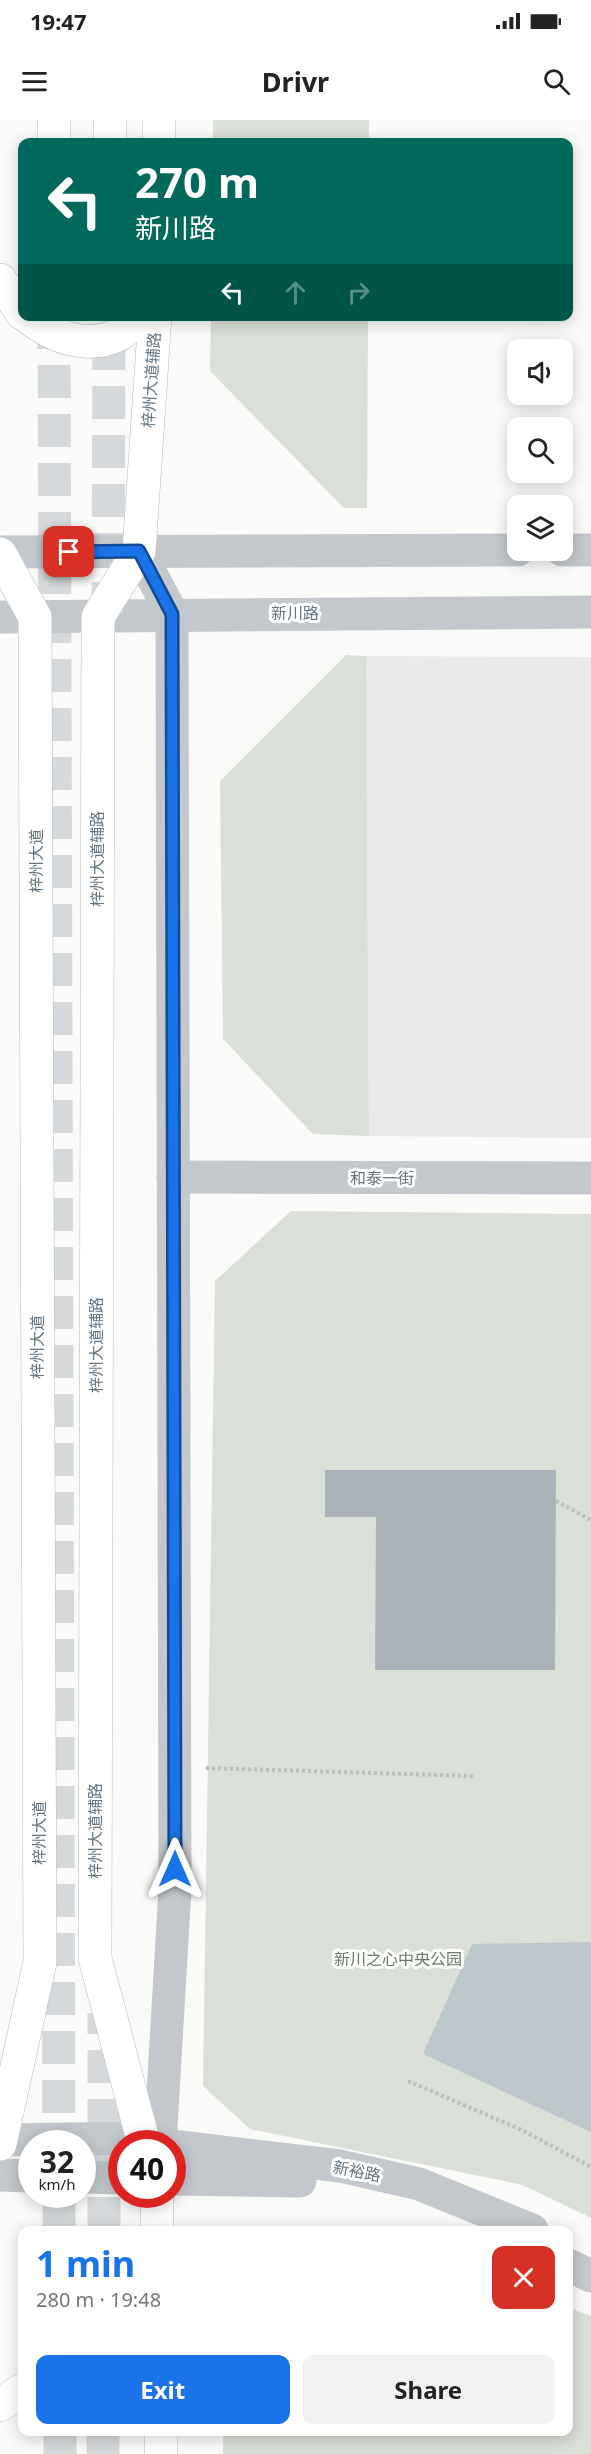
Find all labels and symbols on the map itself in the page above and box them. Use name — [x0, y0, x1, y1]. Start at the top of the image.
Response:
street label: 梓州大道辅路 — [137, 331, 165, 429]
pin — [43, 526, 94, 577]
street label: 新川路 — [271, 602, 319, 624]
street label: 梓州大道辅路 — [86, 811, 108, 907]
street label: 梓州大道 — [25, 829, 47, 893]
street label: 和泰一街 — [350, 1167, 414, 1189]
street label: 梓州大道辅路 — [85, 1297, 107, 1393]
street label: 梓州大道 — [26, 1315, 48, 1379]
street label: 梓州大道辅路 — [84, 1783, 106, 1879]
street label: 梓州大道 — [28, 1801, 50, 1865]
position arrow — [143, 1837, 207, 1901]
park label: 新川之心中央公园 — [334, 1948, 462, 1970]
speed limit sign: 40 — [108, 2130, 186, 2208]
street label: 新裕路 — [331, 2156, 383, 2186]

